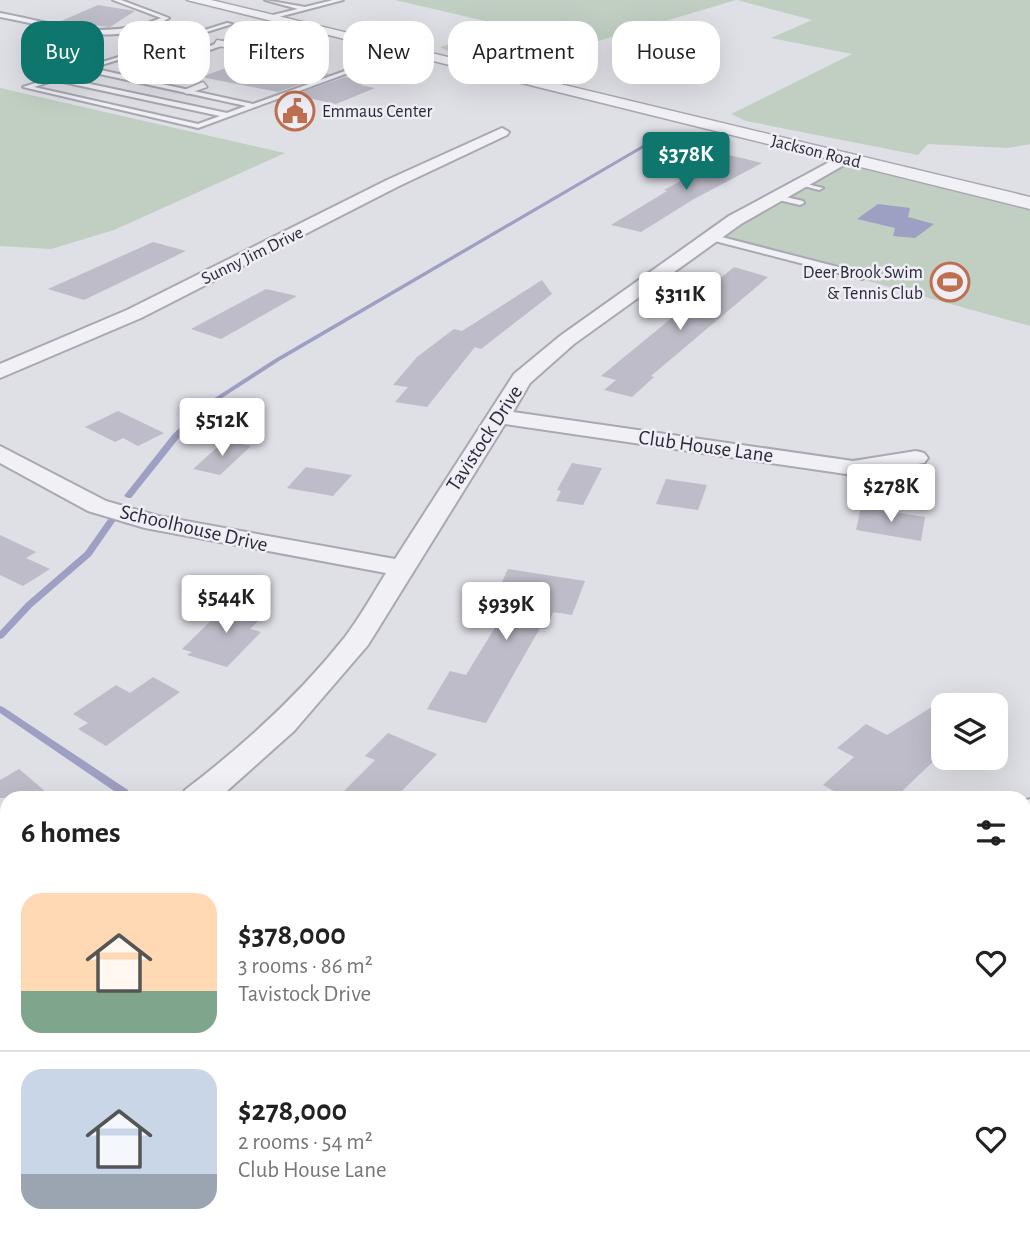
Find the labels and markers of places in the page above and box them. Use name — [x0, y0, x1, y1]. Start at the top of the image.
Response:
public building icon: Emmaus Center — [274, 90, 316, 132]
place label: Emmaus Center — [322, 103, 433, 121]
pin: $378K — [637, 132, 735, 192]
sports icon: Deer Brook Swim & Tennis Club — [929, 261, 971, 303]
place label: Deer Brook Swim & Tennis Club — [803, 264, 923, 303]
pin: $311K — [631, 272, 729, 332]
pin: $512K — [173, 398, 271, 458]
pin: $278K — [842, 464, 940, 524]
pin: $544K — [177, 576, 275, 635]
pin: $939K — [457, 582, 555, 642]

